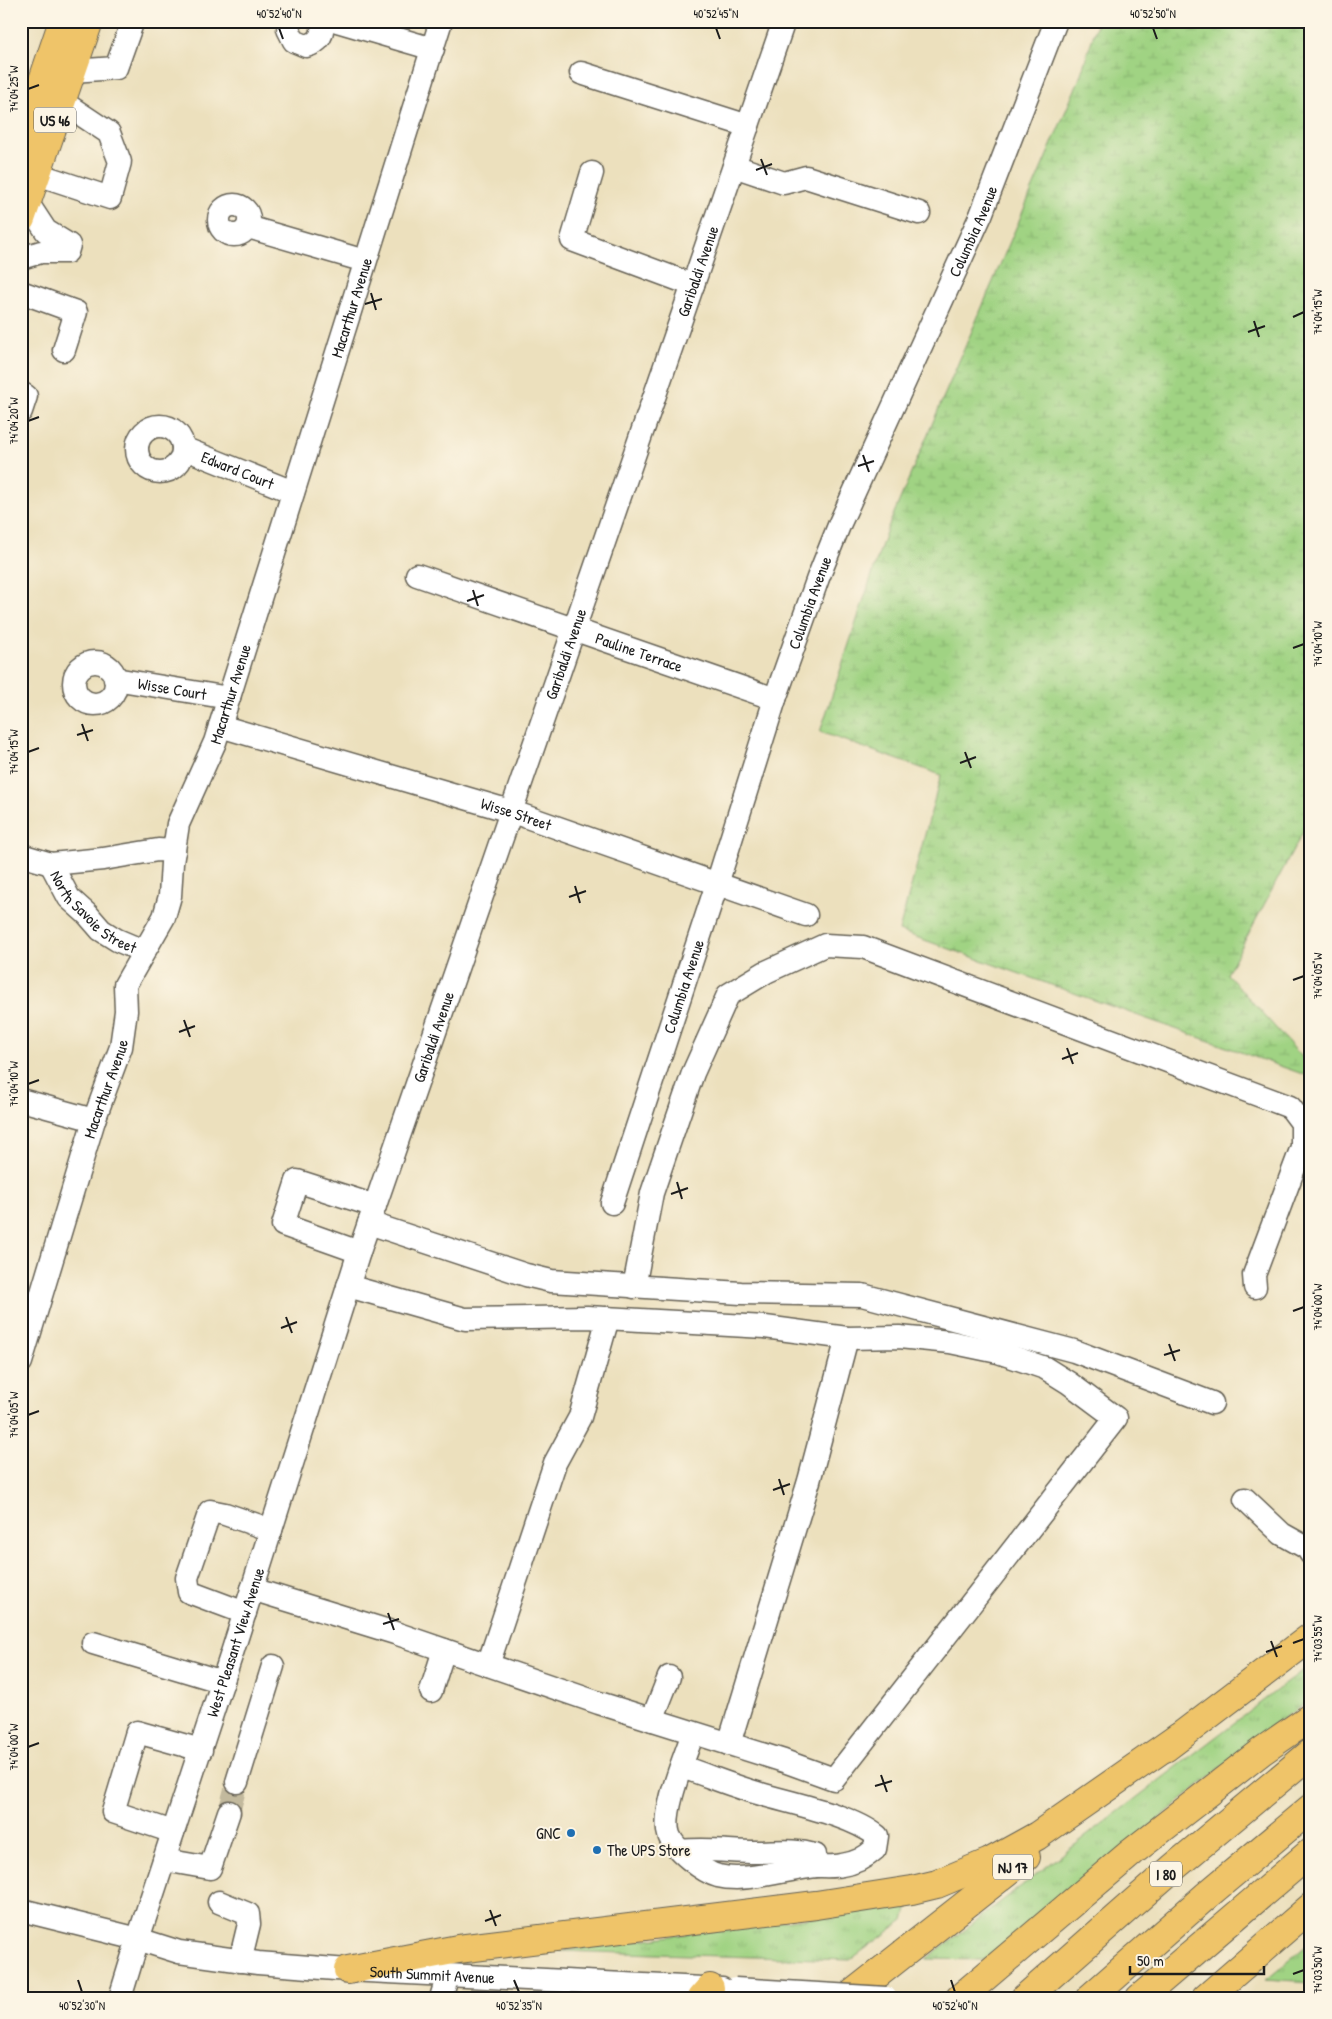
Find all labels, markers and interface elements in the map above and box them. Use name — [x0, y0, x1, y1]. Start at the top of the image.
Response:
text: 40°52'40"N — [256, 5, 302, 22]
text: 40°52'45"N — [694, 5, 738, 22]
text: 40°52'50"N — [1130, 5, 1176, 22]
text: 74°04'25"W — [5, 65, 22, 112]
road number: US 46 — [34, 108, 76, 132]
street label: Columbia Avenue — [943, 182, 1003, 280]
street label: Garibaldi Avenue — [672, 222, 724, 320]
street label: Macarthur Avenue — [325, 254, 377, 360]
text: 74°04'15"W — [1309, 289, 1326, 335]
text: 74°04'20"W — [5, 397, 22, 445]
street label: Edward Court — [198, 445, 278, 495]
street label: Columbia Avenue — [783, 552, 837, 652]
street label: Garibaldi Avenue — [540, 605, 592, 702]
text: 74°04'10"W — [1309, 620, 1326, 667]
street label: Pauline Terrace — [593, 627, 686, 677]
street label: Macarthur Avenue — [204, 641, 256, 747]
street label: Wisse Court — [136, 672, 209, 705]
text: 74°04'15"W — [5, 729, 22, 775]
street label: Wisse Street — [478, 792, 555, 836]
street label: North Savoie Street — [45, 867, 141, 958]
street label: Columbia Avenue — [658, 936, 709, 1036]
text: 74°04'05"W — [1309, 952, 1326, 999]
street label: Garibaldi Avenue — [407, 988, 459, 1085]
street label: Macarthur Avenue — [78, 1038, 133, 1141]
text: 74°04'10"W — [5, 1060, 22, 1107]
text: 74°04'00"W — [1309, 1283, 1326, 1330]
text: 74°04'05"W — [5, 1391, 22, 1438]
street label: West Pleasant View Avenue — [201, 1564, 270, 1720]
text: 74°03'55"W — [1309, 1615, 1326, 1663]
text: 74°04'00"W — [5, 1723, 22, 1770]
place label: GNC — [536, 1822, 561, 1844]
marker: GNC — [565, 1827, 577, 1839]
place label: The UPS Store — [607, 1839, 691, 1861]
marker: The UPS Store — [591, 1844, 603, 1856]
road number: NJ 17 — [993, 1854, 1033, 1880]
road number: I 80 — [1150, 1862, 1182, 1886]
scale bar — [1130, 1944, 1263, 1976]
text: 74°03'50"W — [1309, 1946, 1326, 1994]
text: 50 m — [1137, 1950, 1164, 1971]
street label: South Summit Avenue — [369, 1960, 496, 1988]
text: 40°52'30"N — [59, 1997, 105, 2014]
text: 40°52'35"N — [496, 1997, 542, 2014]
text: 40°52'40"N — [932, 1997, 978, 2014]

